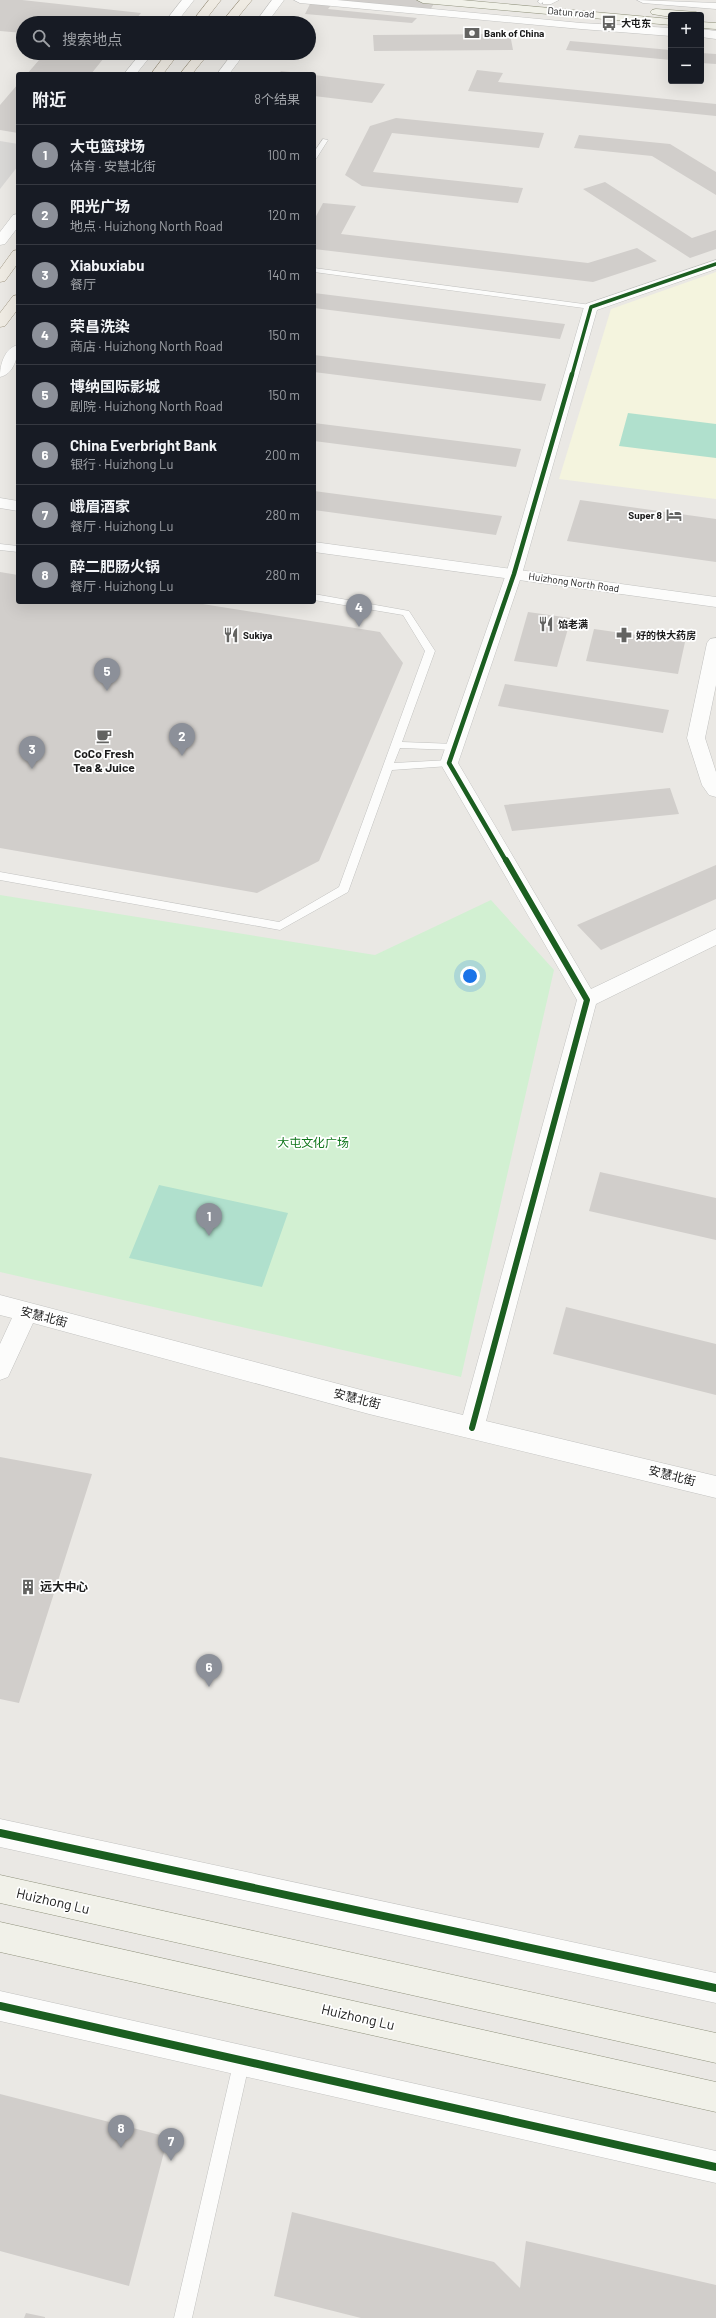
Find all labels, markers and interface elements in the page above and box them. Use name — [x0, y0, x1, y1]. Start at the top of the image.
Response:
street label: Datun road — [547, 4, 595, 20]
map controls — [668, 12, 704, 84]
button: + — [668, 12, 704, 48]
bus stop icon: 大屯东 — [600, 14, 618, 32]
search box — [16, 16, 316, 60]
place label: 大屯东 — [621, 17, 651, 29]
bank icon: Bank of China — [463, 24, 481, 42]
icon: search — [30, 27, 52, 49]
place label: Bank of China — [484, 27, 544, 39]
text: 搜索地点 — [62, 30, 122, 48]
button: − — [668, 48, 704, 84]
text: 附近 — [32, 89, 66, 109]
text: 8个结果 — [254, 91, 300, 107]
text: 大屯篮球场 — [70, 137, 145, 155]
text: 1 — [43, 147, 47, 163]
text: 100 m — [267, 147, 300, 163]
text: 体育 · 安慧北街 — [70, 158, 156, 174]
text: 阳光广场 — [70, 197, 130, 215]
text: 2 — [41, 207, 49, 223]
text: 120 m — [268, 207, 300, 223]
text: 地点 · Huizhong North Road — [70, 218, 223, 234]
text: Xiabuxiabu — [70, 256, 144, 274]
text: 3 — [41, 267, 49, 283]
text: 140 m — [268, 267, 300, 283]
text: 餐厅 — [70, 276, 96, 292]
text: 荣昌洗染 — [70, 317, 130, 335]
text: 4 — [41, 327, 49, 343]
text: 150 m — [268, 327, 300, 343]
text: 商店 · Huizhong North Road — [70, 338, 223, 354]
text: 博纳国际影城 — [70, 377, 160, 395]
text: 5 — [41, 387, 49, 403]
text: 150 m — [268, 387, 300, 403]
text: 剧院 · Huizhong North Road — [70, 398, 223, 414]
text: China Everbright Bank — [70, 436, 217, 454]
text: 6 — [42, 447, 48, 463]
text: 200 m — [265, 447, 300, 463]
text: 银行 · Huizhong Lu — [70, 456, 173, 472]
text: 峨眉酒家 — [70, 497, 130, 515]
hotel icon: Super 8 — [665, 506, 683, 524]
text: 7 — [42, 507, 48, 523]
text: 280 m — [266, 507, 300, 523]
place label: Super 8 — [628, 509, 663, 521]
text: 餐厅 · Huizhong Lu — [70, 518, 173, 534]
text: 醉二肥肠火锅 — [70, 557, 160, 575]
text: 8 — [41, 567, 49, 583]
text: 280 m — [266, 567, 300, 583]
street label: Huizhong North Road — [528, 570, 620, 594]
text: 餐厅 · Huizhong Lu — [70, 578, 173, 594]
pin: 4 — [346, 594, 372, 627]
restaurant icon: 馅老满 — [537, 615, 555, 633]
place label: 馅老满 — [558, 618, 588, 630]
restaurant icon: Sukiya — [222, 626, 240, 644]
pharmacy icon: 好的快大药房 — [615, 626, 633, 644]
place label: Sukiya — [243, 629, 272, 641]
place label: 好的快大药房 — [636, 629, 696, 641]
pin: 5 — [94, 658, 120, 691]
pin: 2 — [169, 723, 195, 756]
cafe icon: CoCo Fresh Tea & Juice — [95, 727, 113, 745]
pin: 3 — [19, 736, 45, 769]
place label: CoCo Fresh Tea & Juice — [73, 746, 135, 774]
your location — [460, 966, 480, 986]
park label: 大屯文化广场 — [277, 1135, 349, 1149]
pin: 1 — [196, 1203, 222, 1236]
street label: 安慧北街 — [19, 1303, 69, 1329]
street label: 安慧北街 — [332, 1385, 382, 1411]
street label: 安慧北街 — [647, 1462, 697, 1488]
building icon: 远大中心 — [19, 1578, 37, 1596]
place label: 远大中心 — [40, 1579, 88, 1593]
pin: 6 — [196, 1654, 222, 1687]
street label: Huizhong Lu — [15, 1884, 91, 1917]
street label: Huizhong Lu — [320, 2000, 396, 2033]
pin: 8 — [108, 2115, 134, 2148]
pin: 7 — [158, 2128, 184, 2161]

